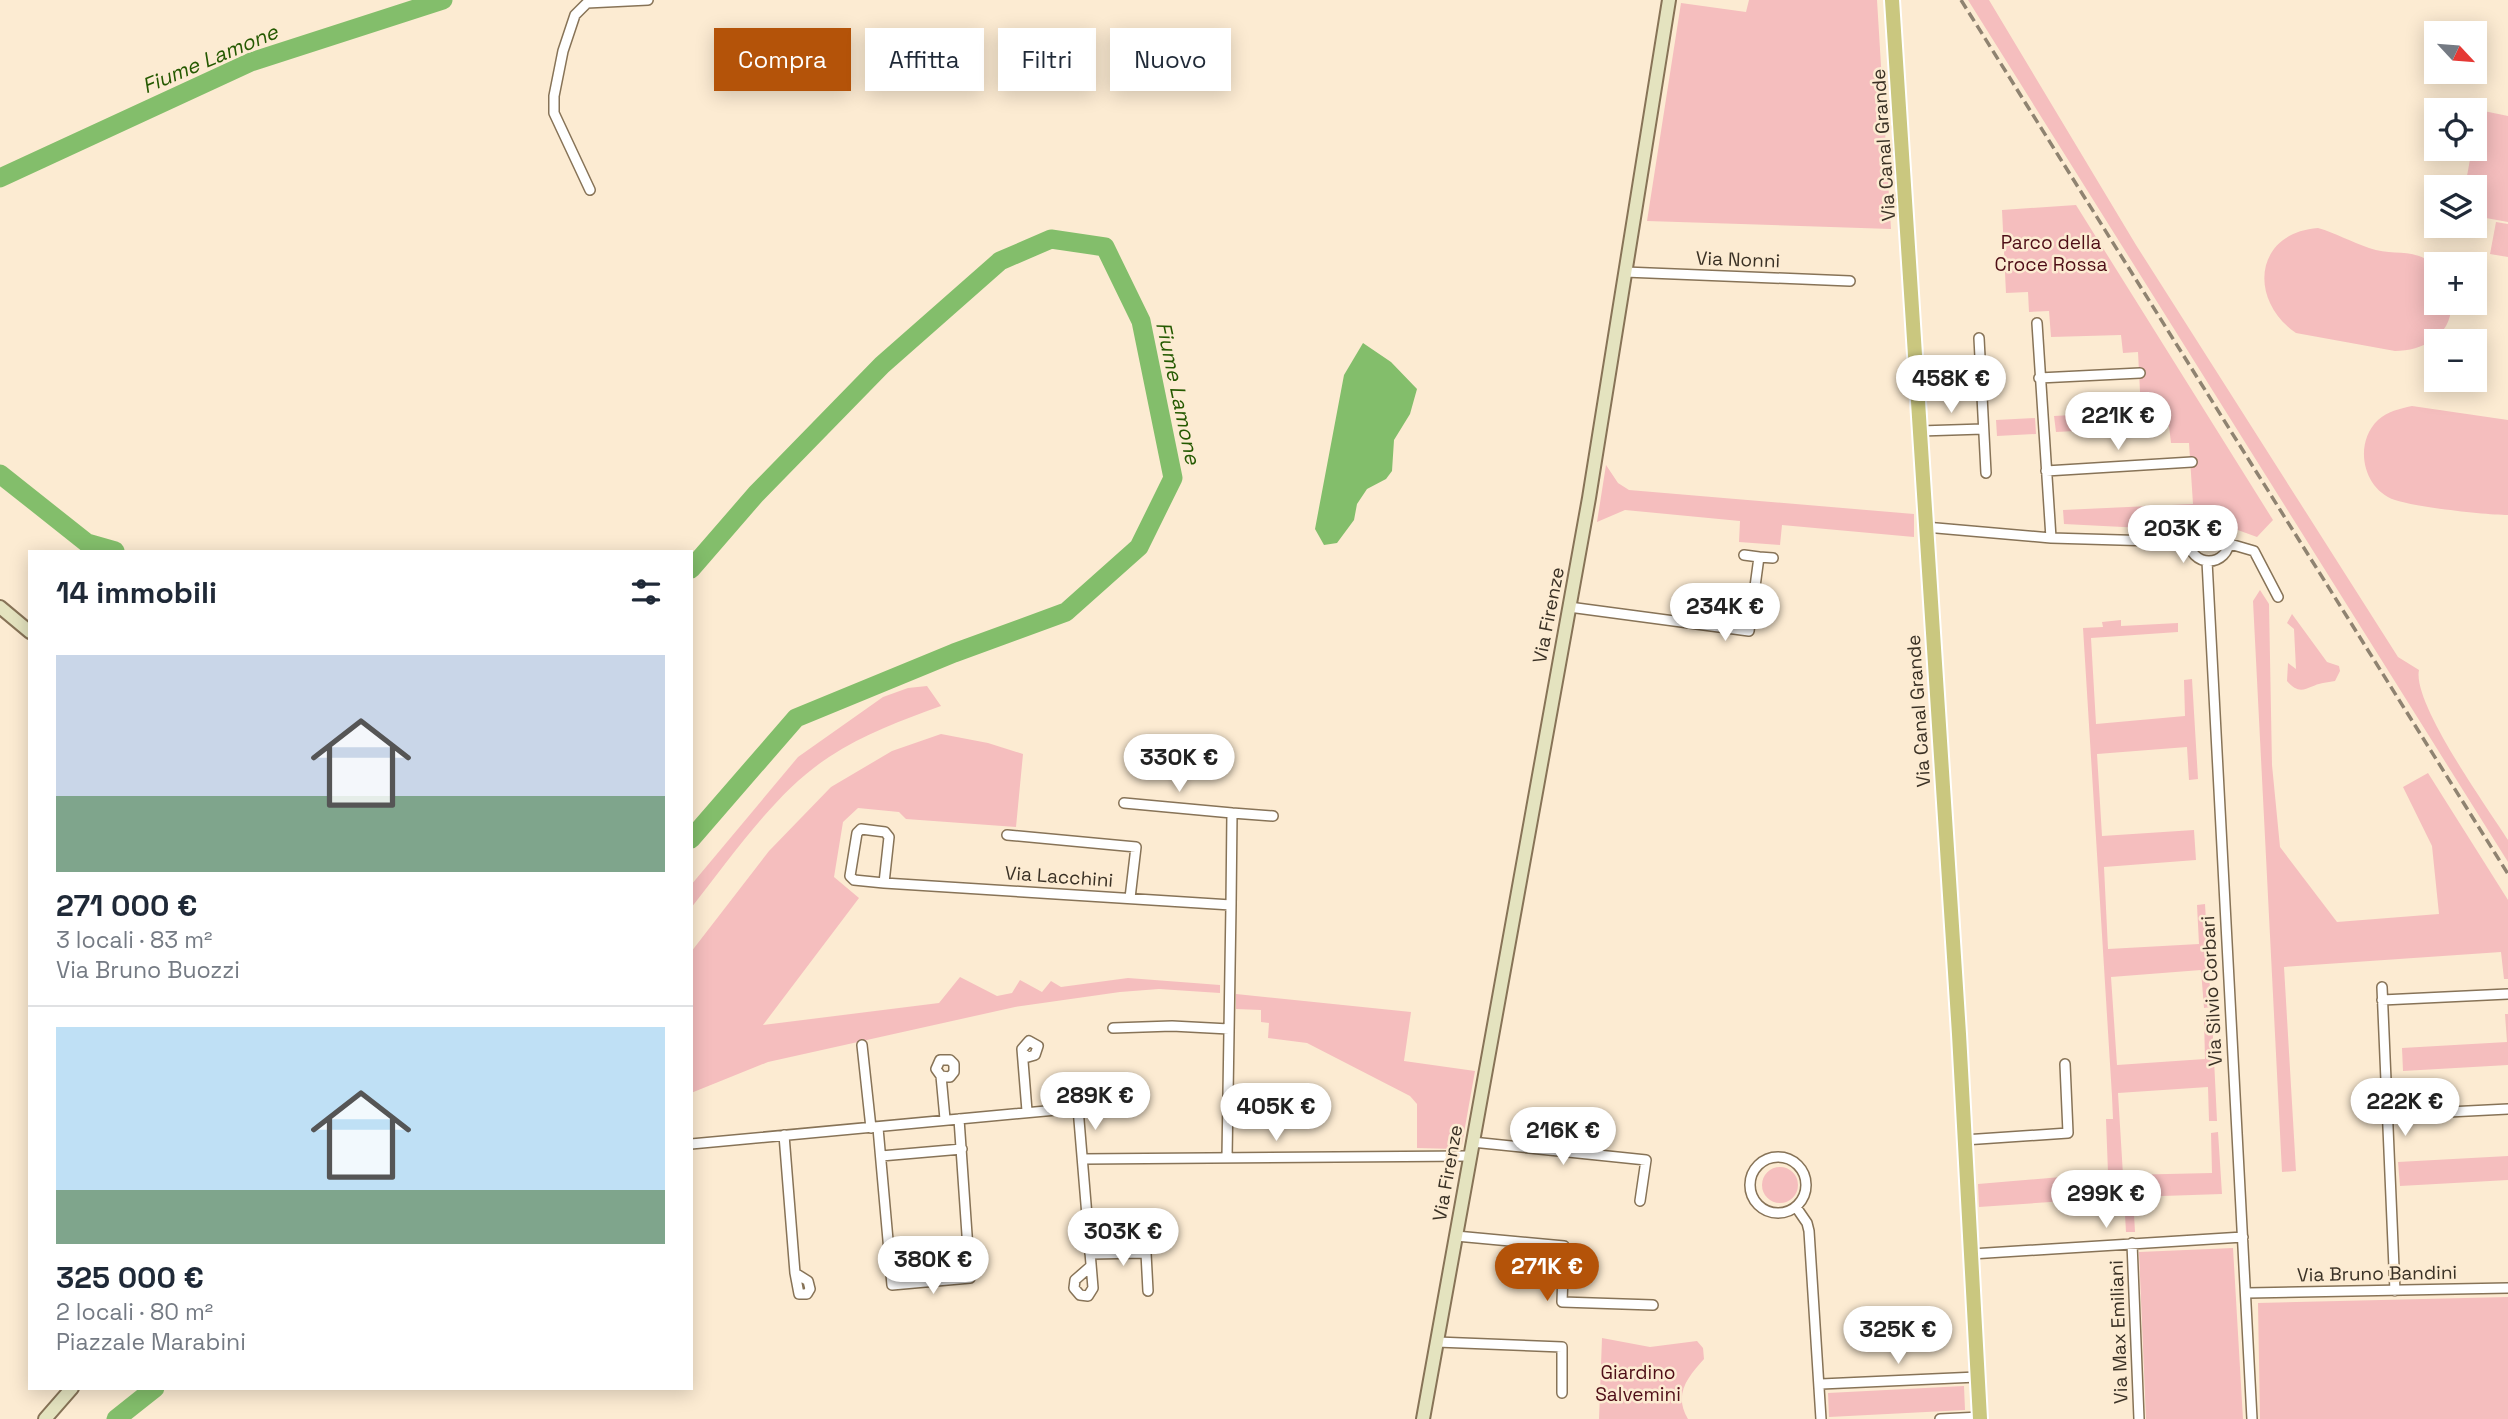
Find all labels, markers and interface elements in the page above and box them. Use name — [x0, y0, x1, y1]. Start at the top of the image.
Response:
water label: Fiume Lamone — [138, 17, 283, 99]
north arrow — [2424, 21, 2487, 84]
map controls — [2424, 21, 2487, 392]
chip: Compra — [714, 28, 851, 91]
chip: Affitta — [865, 28, 984, 91]
chip: Filtri — [998, 28, 1096, 91]
chip: Nuovo — [1110, 28, 1231, 91]
street label: Via Canal Grande — [1866, 68, 1901, 222]
button: locate — [2424, 98, 2487, 161]
button: layers — [2424, 175, 2487, 238]
park label: Parco della Croce Rossa — [1995, 230, 2107, 277]
street label: Via Nonni — [1695, 246, 1781, 273]
button: + — [2424, 252, 2487, 315]
water label: Fiume Lamone — [1150, 319, 1207, 468]
button: − — [2424, 329, 2487, 392]
pin: 458K € — [1894, 356, 2008, 415]
text: 458K € — [1912, 363, 1990, 393]
pin: 221K € — [2061, 392, 2175, 452]
text: 221K € — [2081, 400, 2155, 430]
pin: 203K € — [2126, 505, 2240, 565]
text: 203K € — [2144, 513, 2222, 543]
street label: Via Firenze — [1527, 565, 1570, 665]
text: 14 immobili — [56, 573, 217, 612]
icon: filters — [627, 573, 665, 611]
pin: 234K € — [1668, 584, 1782, 643]
text: 234K € — [1686, 591, 1764, 621]
street label: Via Canal Grande — [1901, 634, 1936, 788]
icon: home — [298, 700, 424, 826]
pin: 330K € — [1122, 734, 1236, 794]
text: 330K € — [1140, 742, 1218, 772]
street label: Via Lacchini — [1004, 860, 1114, 893]
text: 271 000 € — [56, 886, 197, 925]
street label: Via Silvio Corbari — [2195, 915, 2228, 1067]
text: 3 locali · 83 m² — [56, 925, 212, 955]
text: Via Bruno Buozzi — [56, 955, 240, 985]
icon: home — [298, 1072, 424, 1198]
pin: 289K € — [1038, 1072, 1152, 1132]
pin: 222K € — [2348, 1078, 2462, 1138]
text: 289K € — [1056, 1080, 1134, 1110]
pin: 405K € — [1219, 1084, 1333, 1143]
text: 222K € — [2367, 1086, 2443, 1116]
text: 405K € — [1236, 1091, 1316, 1121]
pin: 216K € — [1506, 1108, 1620, 1167]
text: 216K € — [1526, 1115, 1600, 1145]
street label: Via Firenze — [1427, 1123, 1468, 1223]
pin: 299K € — [2049, 1170, 2163, 1230]
text: 299K € — [2067, 1178, 2145, 1208]
pin: 303K € — [1066, 1208, 1180, 1268]
text: 303K € — [1084, 1216, 1162, 1246]
pin: 380K € — [876, 1236, 990, 1296]
text: 380K € — [894, 1244, 972, 1274]
pin: 271K € — [1490, 1244, 1604, 1303]
text: 271K € — [1511, 1251, 1583, 1281]
text: 325 000 € — [56, 1258, 204, 1297]
street label: Via Max Emiliani — [2103, 1260, 2134, 1404]
street label: Via Bruno Bandini — [2297, 1260, 2457, 1287]
text: 2 locali · 80 m² — [56, 1297, 213, 1327]
pin: 325K € — [1841, 1306, 1955, 1366]
text: 325K € — [1859, 1314, 1937, 1344]
text: Piazzale Marabini — [56, 1327, 246, 1357]
park label: Giardino Salvemini — [1595, 1360, 1681, 1407]

